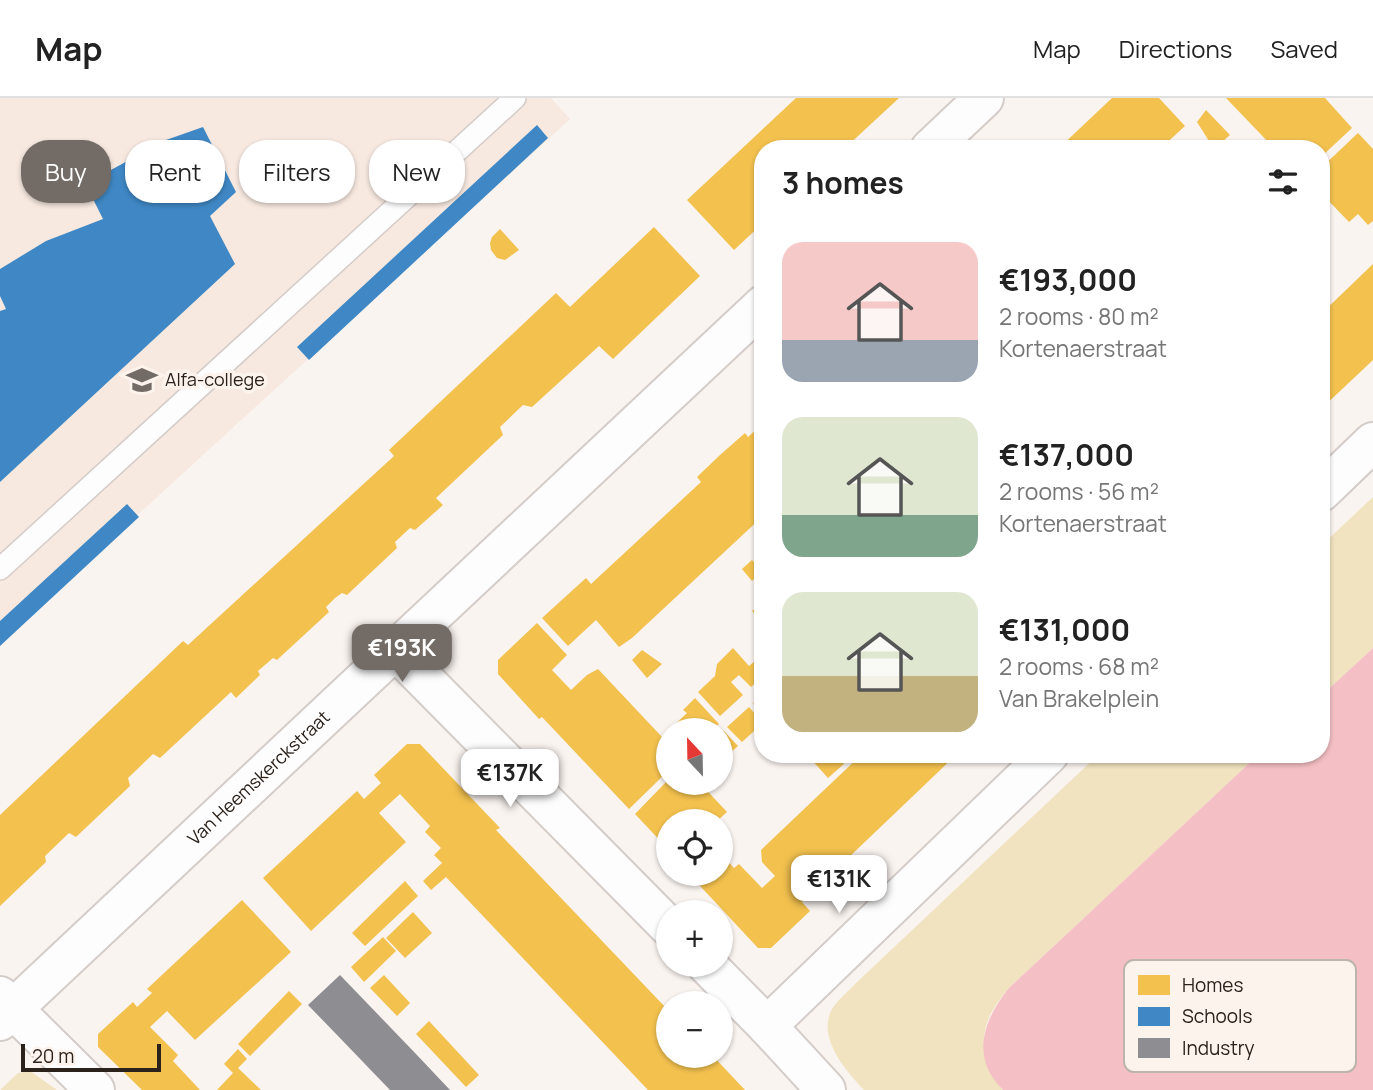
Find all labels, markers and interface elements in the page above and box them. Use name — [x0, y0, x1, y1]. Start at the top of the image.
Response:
text: Map — [35, 26, 103, 71]
text: Map — [1033, 32, 1081, 65]
text: Directions — [1119, 32, 1232, 65]
text: Saved — [1270, 32, 1338, 65]
chip: Buy — [21, 140, 111, 203]
chip: Rent — [125, 140, 225, 203]
chip: Filters — [239, 140, 355, 203]
chip: New — [369, 140, 465, 203]
text: 3 homes — [782, 162, 904, 203]
icon: filters — [1264, 163, 1302, 201]
text: €193,000 — [999, 259, 1137, 300]
icon: home — [838, 270, 922, 354]
text: 2 rooms · 80 m² — [999, 300, 1159, 332]
text: Kortenaerstraat — [999, 332, 1167, 364]
school or university icon: Alfa-college — [125, 363, 159, 397]
place label: Alfa-college — [165, 367, 265, 391]
text: €137,000 — [999, 434, 1134, 475]
icon: home — [838, 445, 922, 529]
text: 2 rooms · 56 m² — [999, 475, 1159, 507]
text: Kortenaerstraat — [999, 507, 1167, 539]
text: €131,000 — [999, 609, 1130, 650]
icon: home — [838, 620, 922, 704]
pin: €193K — [353, 624, 451, 684]
text: €193K — [368, 631, 436, 663]
text: 2 rooms · 68 m² — [999, 650, 1159, 682]
text: Van Brakelplein — [999, 682, 1159, 714]
street label: Van Heemskerckstraat — [182, 705, 334, 850]
north arrow — [656, 718, 733, 794]
map controls — [656, 718, 733, 1068]
pin: €137K — [461, 750, 559, 809]
text: €137K — [477, 756, 543, 788]
button: locate — [656, 809, 733, 886]
pin: €131K — [790, 856, 888, 915]
text: €131K — [807, 862, 871, 894]
button: + — [656, 900, 733, 977]
legend — [1124, 960, 1356, 1072]
text: Homes — [1182, 972, 1243, 998]
button: − — [656, 991, 733, 1068]
text: Schools — [1182, 1003, 1252, 1029]
text: Industry — [1182, 1035, 1255, 1061]
scale bar — [21, 1041, 161, 1073]
text: 20 m — [32, 1043, 74, 1069]

